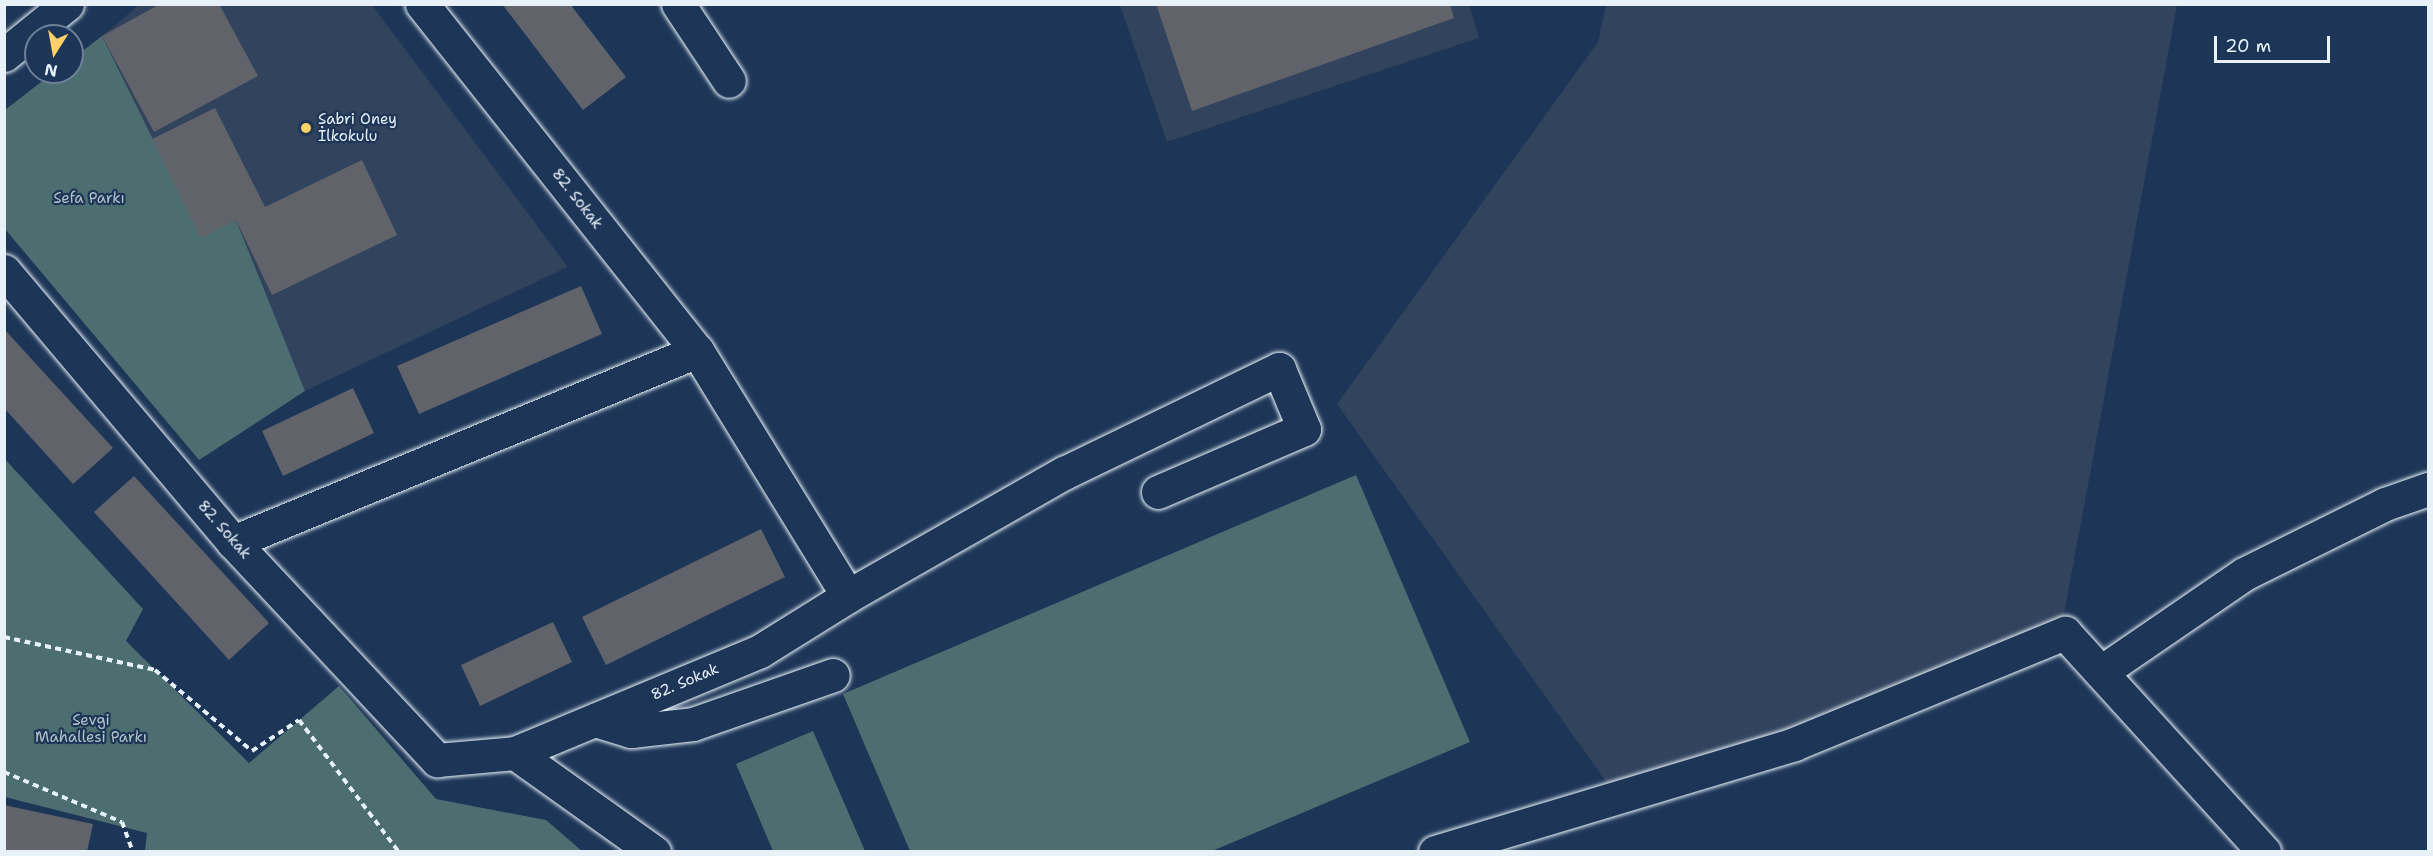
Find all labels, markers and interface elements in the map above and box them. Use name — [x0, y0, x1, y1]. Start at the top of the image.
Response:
north arrow — [24, 24, 84, 84]
scale bar — [2217, 24, 2332, 62]
text: 20 m — [2225, 34, 2271, 58]
text: N — [43, 59, 59, 82]
place label: Sabri Oney İlkokulu — [318, 110, 397, 145]
marker: Sabri Oney İlkokulu — [299, 121, 313, 135]
street label: 82. Sokak — [548, 165, 606, 233]
park label: Sefa Parkı — [53, 190, 125, 208]
street label: 82. Sokak — [194, 497, 254, 563]
street label: 82. Sokak — [649, 660, 721, 704]
park label: Sevgi Mahallesi Parkı — [35, 711, 147, 746]

